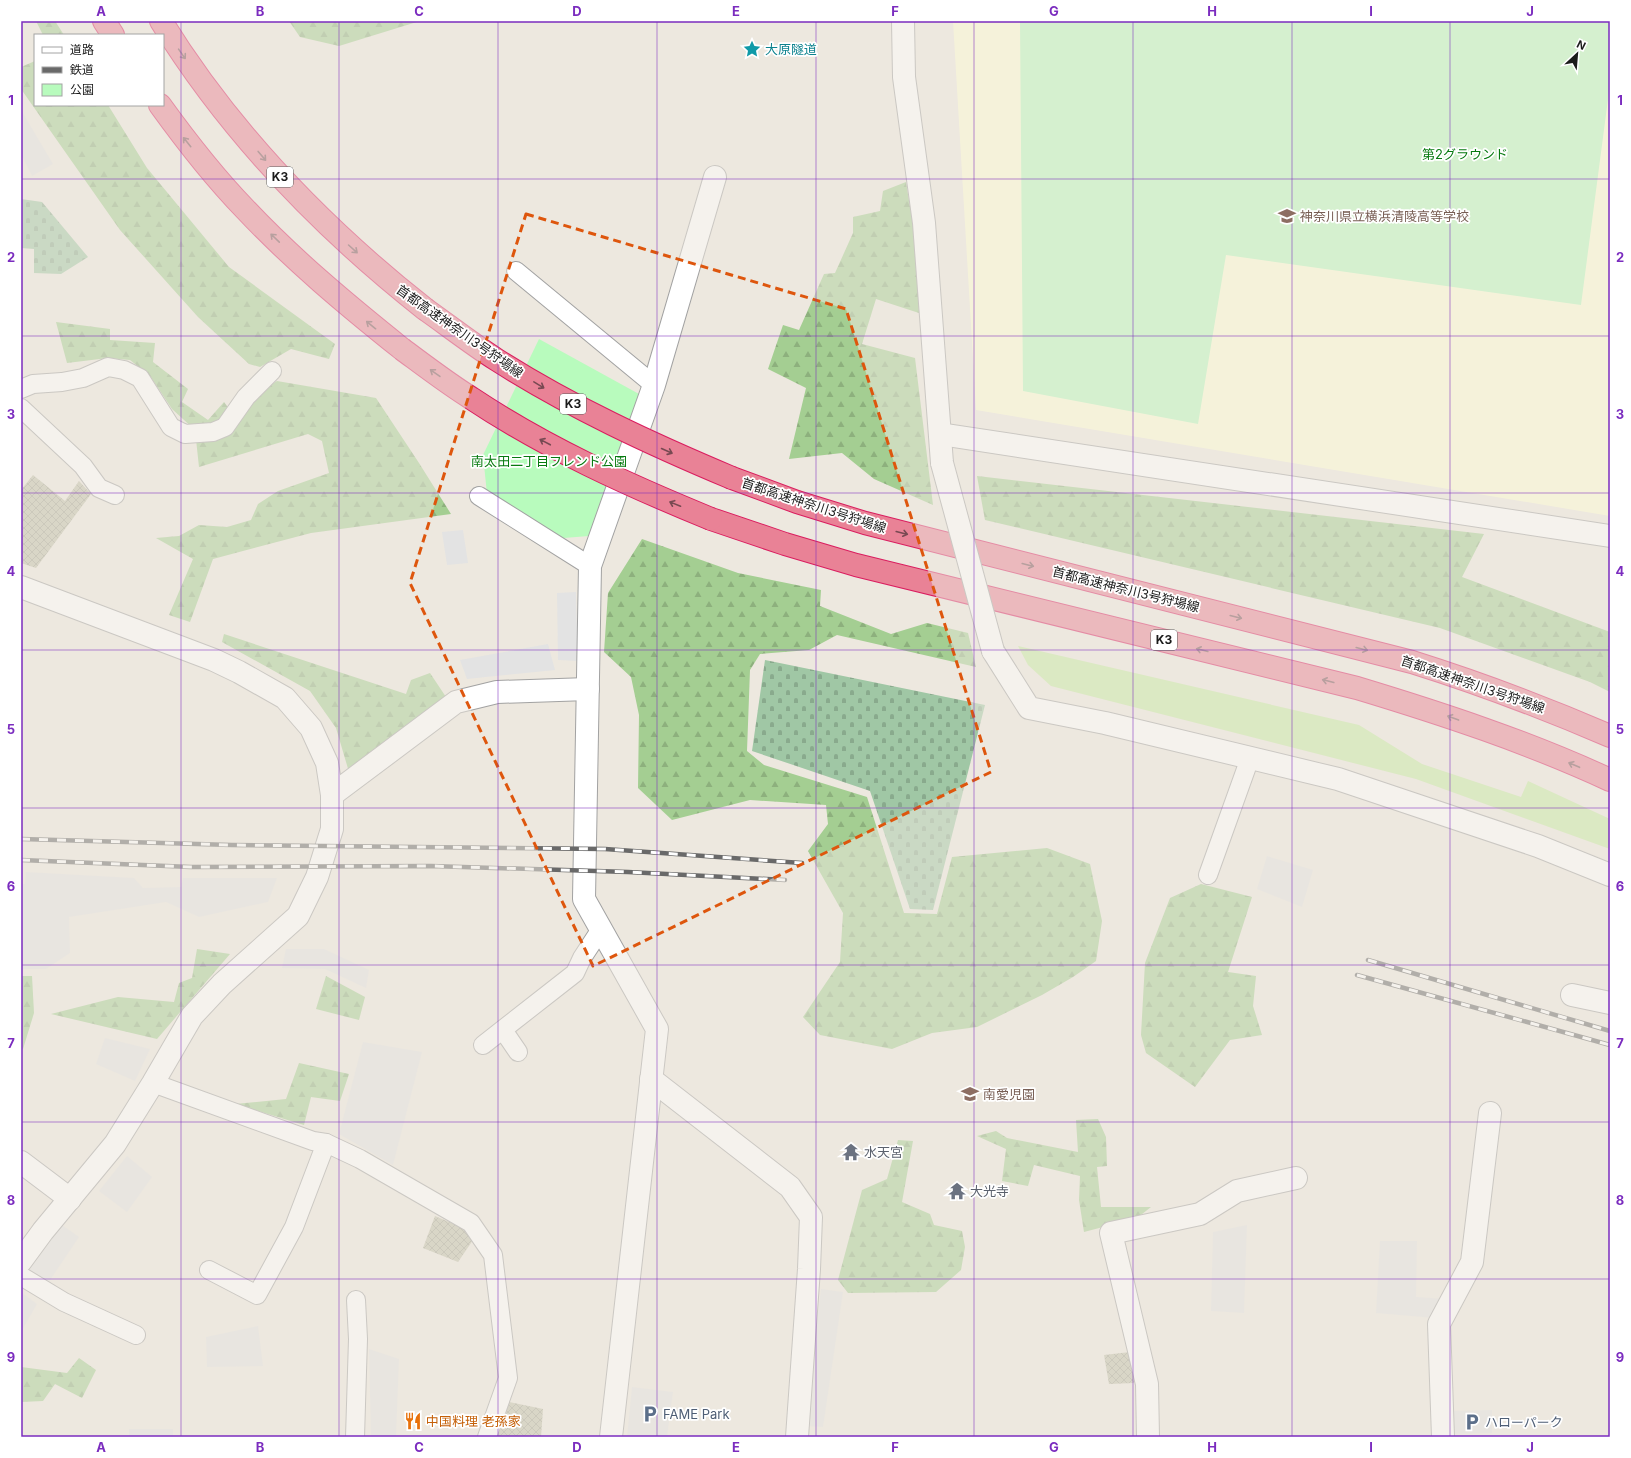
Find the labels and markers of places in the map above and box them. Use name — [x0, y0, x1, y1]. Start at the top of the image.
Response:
place icon: 大原隧道 — [742, 39, 762, 59]
place label: 大原隧道 — [765, 41, 817, 57]
school or university icon: 神奈川県立横浜清陵高等学校 — [1277, 206, 1297, 226]
place label: 神奈川県立横浜清陵高等学校 — [1300, 208, 1469, 224]
school or university icon: 南愛児園 — [960, 1084, 980, 1104]
place label: 南愛児園 — [983, 1086, 1035, 1102]
temple icon: 水天宮 — [841, 1142, 861, 1162]
place label: 水天宮 — [864, 1144, 903, 1160]
temple icon: 大光寺 — [947, 1181, 967, 1201]
place label: 大光寺 — [970, 1183, 1009, 1199]
parking icon: FAME Park — [640, 1404, 660, 1424]
place label: FAME Park — [663, 1406, 730, 1422]
restaurant icon: 中国料理 老孫家 — [403, 1411, 423, 1431]
parking icon: ハローパーク — [1462, 1412, 1482, 1432]
place label: 中国料理 老孫家 — [426, 1413, 521, 1429]
place label: ハローパーク — [1485, 1414, 1563, 1430]

